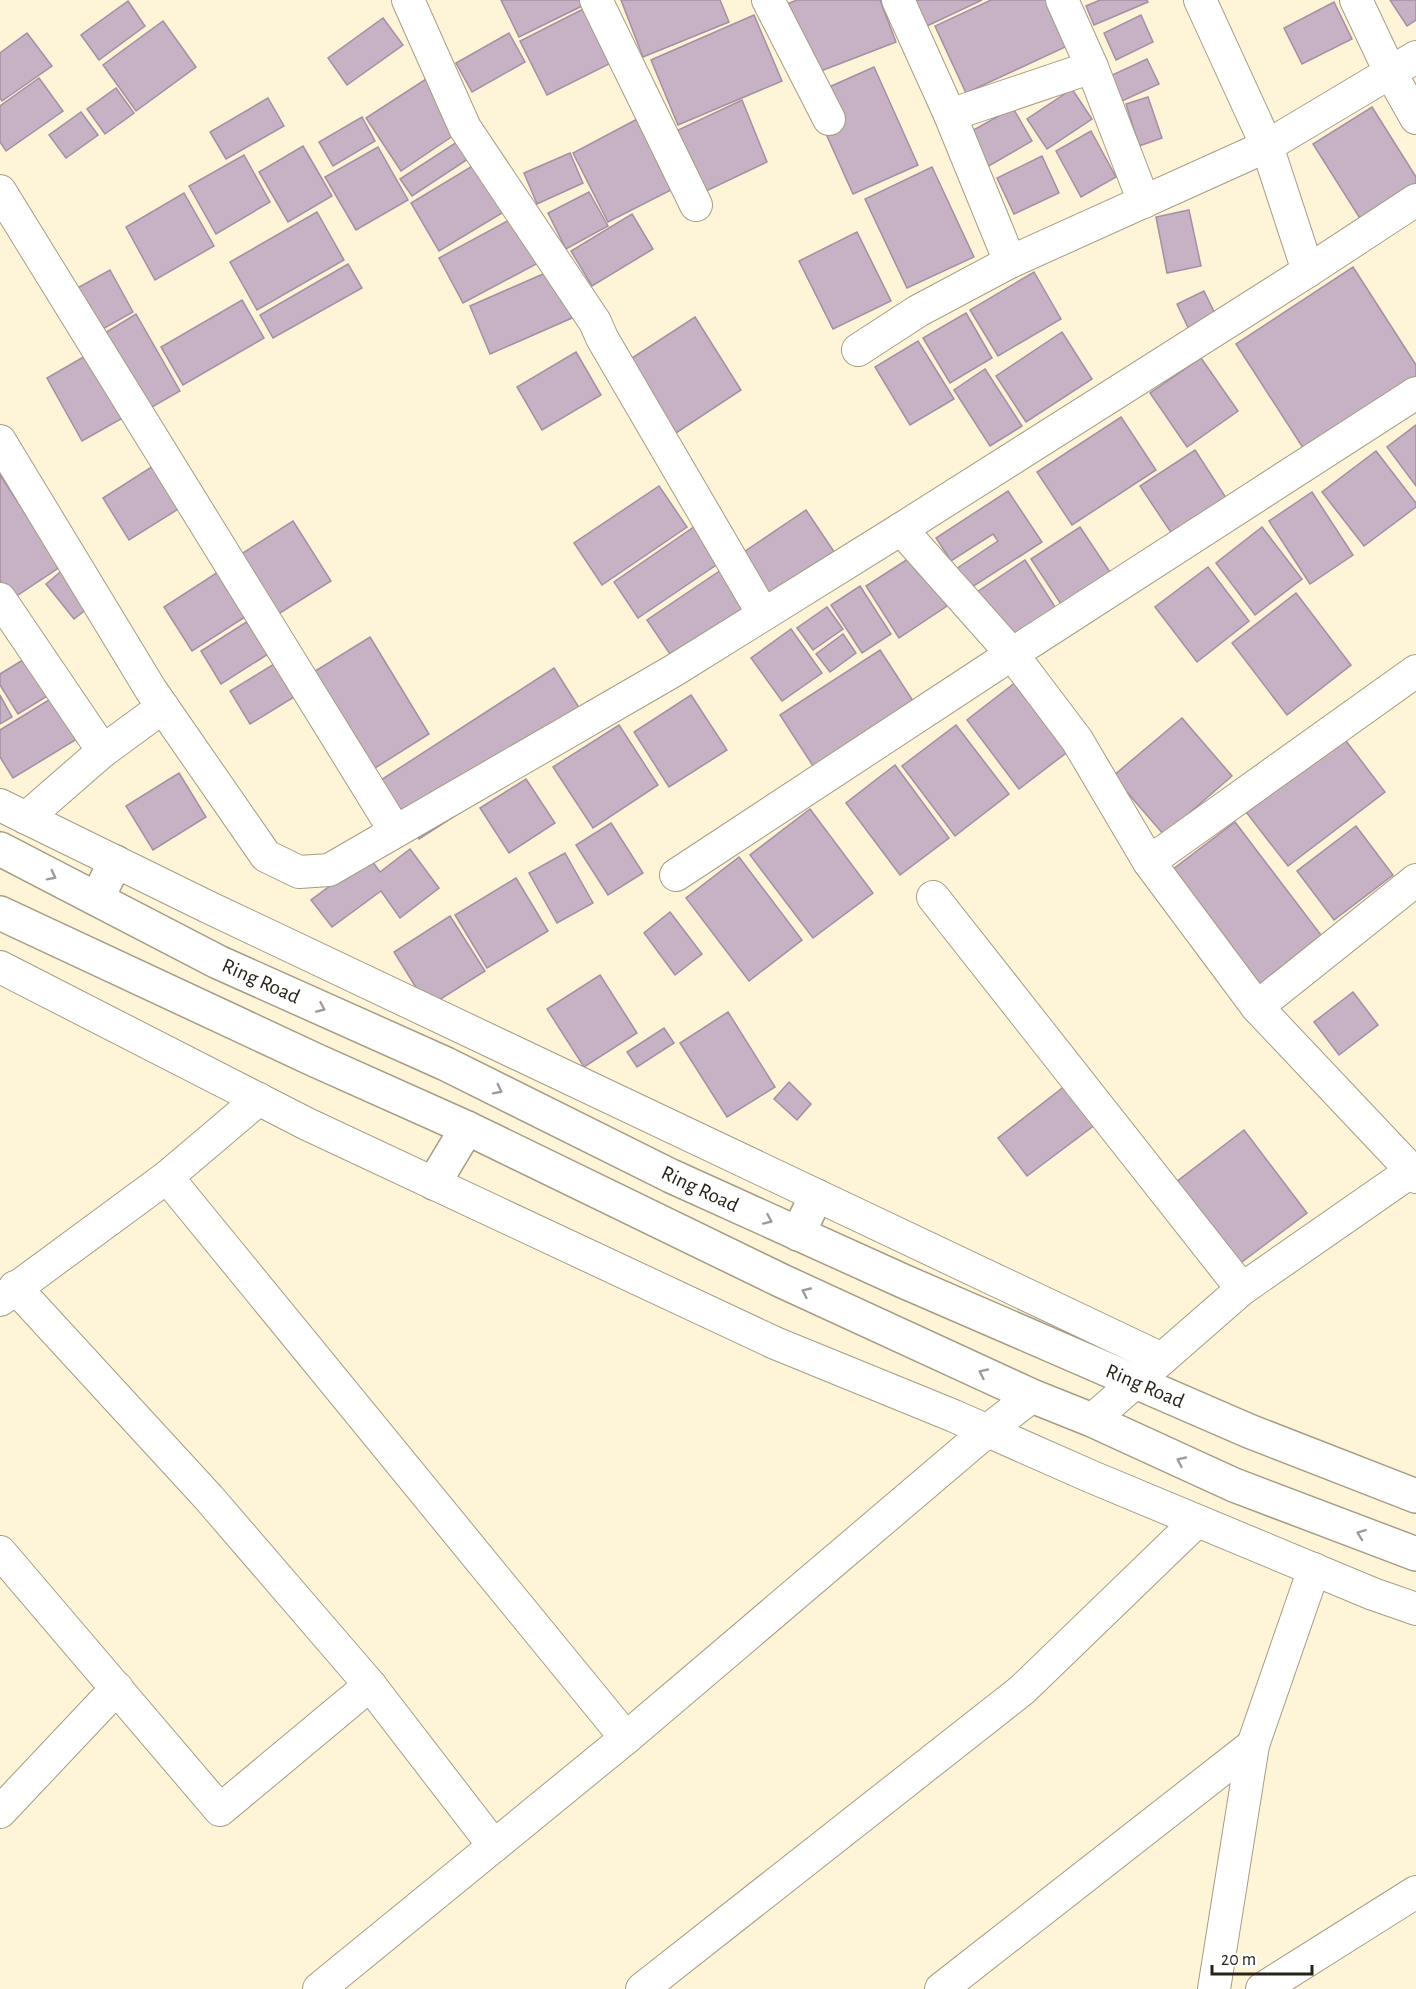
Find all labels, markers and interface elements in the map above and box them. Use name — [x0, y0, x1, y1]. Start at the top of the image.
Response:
one-way arrow — [46, 869, 56, 880]
street label: Ring Road — [219, 955, 303, 1008]
one-way arrow — [315, 1001, 326, 1013]
one-way arrow — [492, 1083, 503, 1094]
street label: Ring Road — [658, 1162, 742, 1216]
one-way arrow — [762, 1213, 773, 1225]
one-way arrow — [801, 1287, 812, 1299]
street label: Ring Road — [1103, 1360, 1187, 1412]
one-way arrow — [979, 1368, 990, 1380]
one-way arrow — [1176, 1456, 1187, 1468]
one-way arrow — [1356, 1529, 1367, 1542]
scale bar — [1212, 1938, 1312, 1976]
text: 20 m — [1221, 1951, 1256, 1969]

